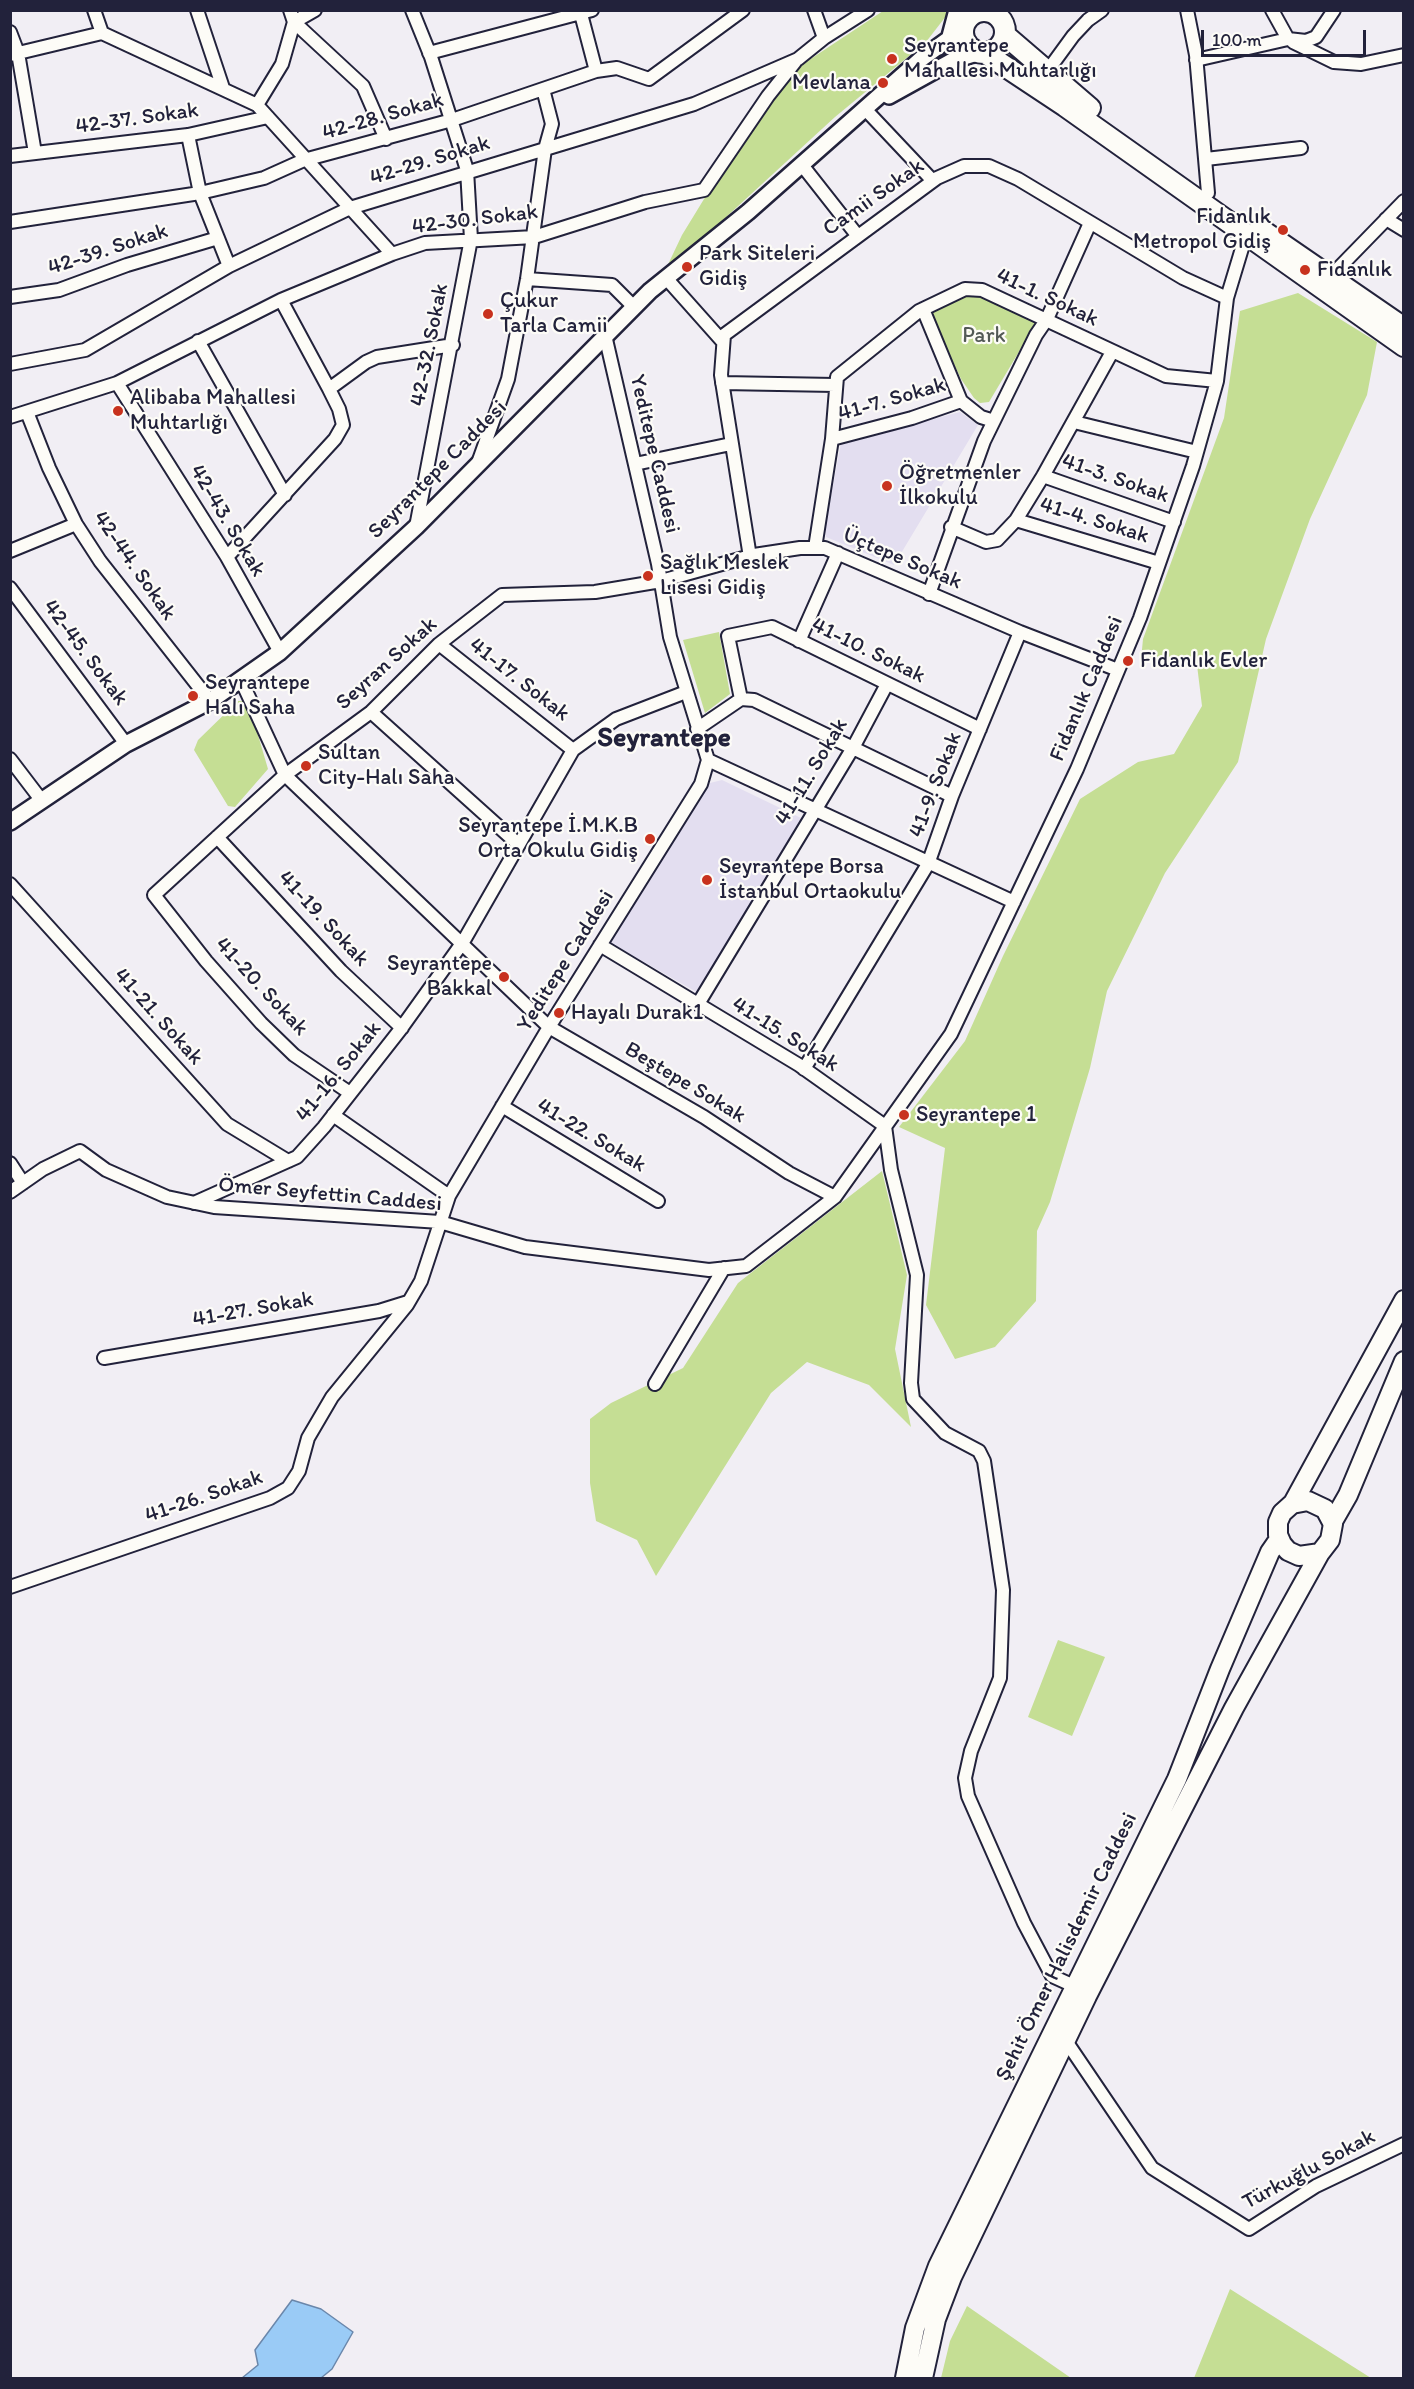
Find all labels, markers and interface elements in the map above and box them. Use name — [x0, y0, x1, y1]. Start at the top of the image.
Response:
scale bar — [1204, 18, 1369, 56]
text: 100 m — [1212, 29, 1262, 51]
place label: Seyrantepe Mahallesi Muhtarlığı — [904, 33, 1097, 84]
marker: Seyrantepe Mahallesi Muhtarlığı — [885, 52, 899, 66]
place label: Mevlana — [792, 70, 871, 96]
marker: Mevlana — [876, 76, 890, 90]
street label: 42-28. Sokak — [319, 87, 447, 147]
street label: 42-37. Sokak — [74, 97, 200, 141]
street label: 42-29. Sokak — [367, 130, 493, 192]
street label: Camii Sokak — [818, 154, 930, 242]
street label: 42-30. Sokak — [411, 199, 539, 241]
place label: Fidanlık Metropol Gidiş — [1133, 204, 1271, 255]
street label: 42-39. Sokak — [45, 218, 171, 282]
marker: Fidanlık Metropol Gidiş — [1276, 223, 1290, 237]
place label: Park Siteleri Gidiş — [699, 241, 815, 292]
place label: Fidanlık — [1317, 257, 1392, 283]
marker: Park Siteleri Gidiş — [680, 260, 694, 274]
street label: 41-1. Sokak — [992, 263, 1102, 333]
marker: Fidanlık — [1298, 263, 1312, 277]
street label: 42-32. Sokak — [405, 281, 455, 409]
place label: Çukur Tarla Camii — [500, 288, 608, 340]
marker: Çukur Tarla Camii — [481, 307, 495, 321]
park label: Park — [962, 323, 1006, 349]
street label: Yeditepe Caddesi — [623, 372, 685, 536]
street label: 41-7. Sokak — [835, 372, 949, 428]
place label: Alibaba Mahallesi Muhtarlığı — [130, 385, 296, 436]
street label: Seyrantepe Caddesi — [363, 395, 513, 545]
marker: Alibaba Mahallesi Muhtarlığı — [111, 404, 125, 418]
street label: 41-3. Sokak — [1058, 448, 1172, 510]
street label: 42-43. Sokak — [183, 460, 271, 582]
place label: Öğretmenler İlkokulu — [899, 460, 1021, 512]
marker: Öğretmenler İlkokulu — [880, 479, 894, 493]
street label: 41-4. Sokak — [1036, 492, 1152, 550]
street label: 42-44. Sokak — [87, 506, 181, 626]
street label: Üçtepe Sokak — [838, 522, 966, 596]
place label: Sağlık Meslek Lisesi Gidiş — [660, 550, 789, 602]
marker: Sağlık Meslek Lisesi Gidiş — [641, 569, 655, 583]
street label: 42-45. Sokak — [37, 595, 133, 711]
street label: Seyran Sokak — [331, 612, 443, 716]
street label: 41-10. Sokak — [807, 612, 929, 690]
street label: Fidanlık Caddesi — [1045, 612, 1129, 766]
street label: 41-17. Sokak — [463, 632, 575, 728]
place label: Fidanlık Evler — [1140, 648, 1267, 674]
marker: Fidanlık Evler — [1121, 654, 1135, 668]
place label: Seyrantepe Halı Saha — [205, 670, 310, 722]
marker: Seyrantepe Halı Saha — [186, 689, 200, 703]
street label: 41-11. Sokak — [770, 714, 854, 830]
district label: Seyrantepe — [597, 722, 731, 756]
street label: 41-9. Sokak — [904, 728, 968, 842]
place label: Sultan City-Halı Saha — [318, 740, 455, 792]
marker: Sultan City-Halı Saha — [299, 759, 313, 773]
place label: Seyrantepe İ.M.K.B Orta Okulu Gidiş — [458, 813, 638, 864]
marker: Seyrantepe İ.M.K.B Orta Okulu Gidiş — [643, 832, 657, 846]
place label: Seyrantepe Borsa İstanbul Ortaokulu — [719, 854, 901, 906]
street label: 41-19. Sokak — [272, 866, 374, 972]
marker: Seyrantepe Borsa İstanbul Ortaokulu — [700, 873, 714, 887]
street label: Yeditepe Caddesi — [512, 885, 620, 1037]
street label: 41-20. Sokak — [209, 932, 313, 1042]
place label: Seyrantepe Bakkal — [387, 951, 492, 1002]
street label: 41-21. Sokak — [108, 963, 208, 1071]
marker: Seyrantepe Bakkal — [497, 970, 511, 984]
street label: 41-15. Sokak — [727, 992, 843, 1078]
place label: Hayalı Durak1 — [571, 1000, 703, 1026]
marker: Hayalı Durak1 — [552, 1006, 566, 1020]
street label: 41-16. Sokak — [291, 1016, 387, 1128]
street label: Beştepe Sokak — [620, 1036, 750, 1130]
street label: 41-22. Sokak — [532, 1093, 650, 1179]
place label: Seyrantepe 1 — [916, 1102, 1036, 1128]
marker: Seyrantepe 1 — [897, 1108, 911, 1122]
street label: Ömer Seyfettin Caddesi — [217, 1172, 443, 1218]
street label: 41-27. Sokak — [191, 1286, 315, 1334]
street label: 41-26. Sokak — [142, 1465, 266, 1529]
street label: Şehit Ömer Halisdemir Caddesi — [990, 1808, 1144, 2086]
street label: Türkuğlu Sokak — [1238, 2124, 1380, 2216]

